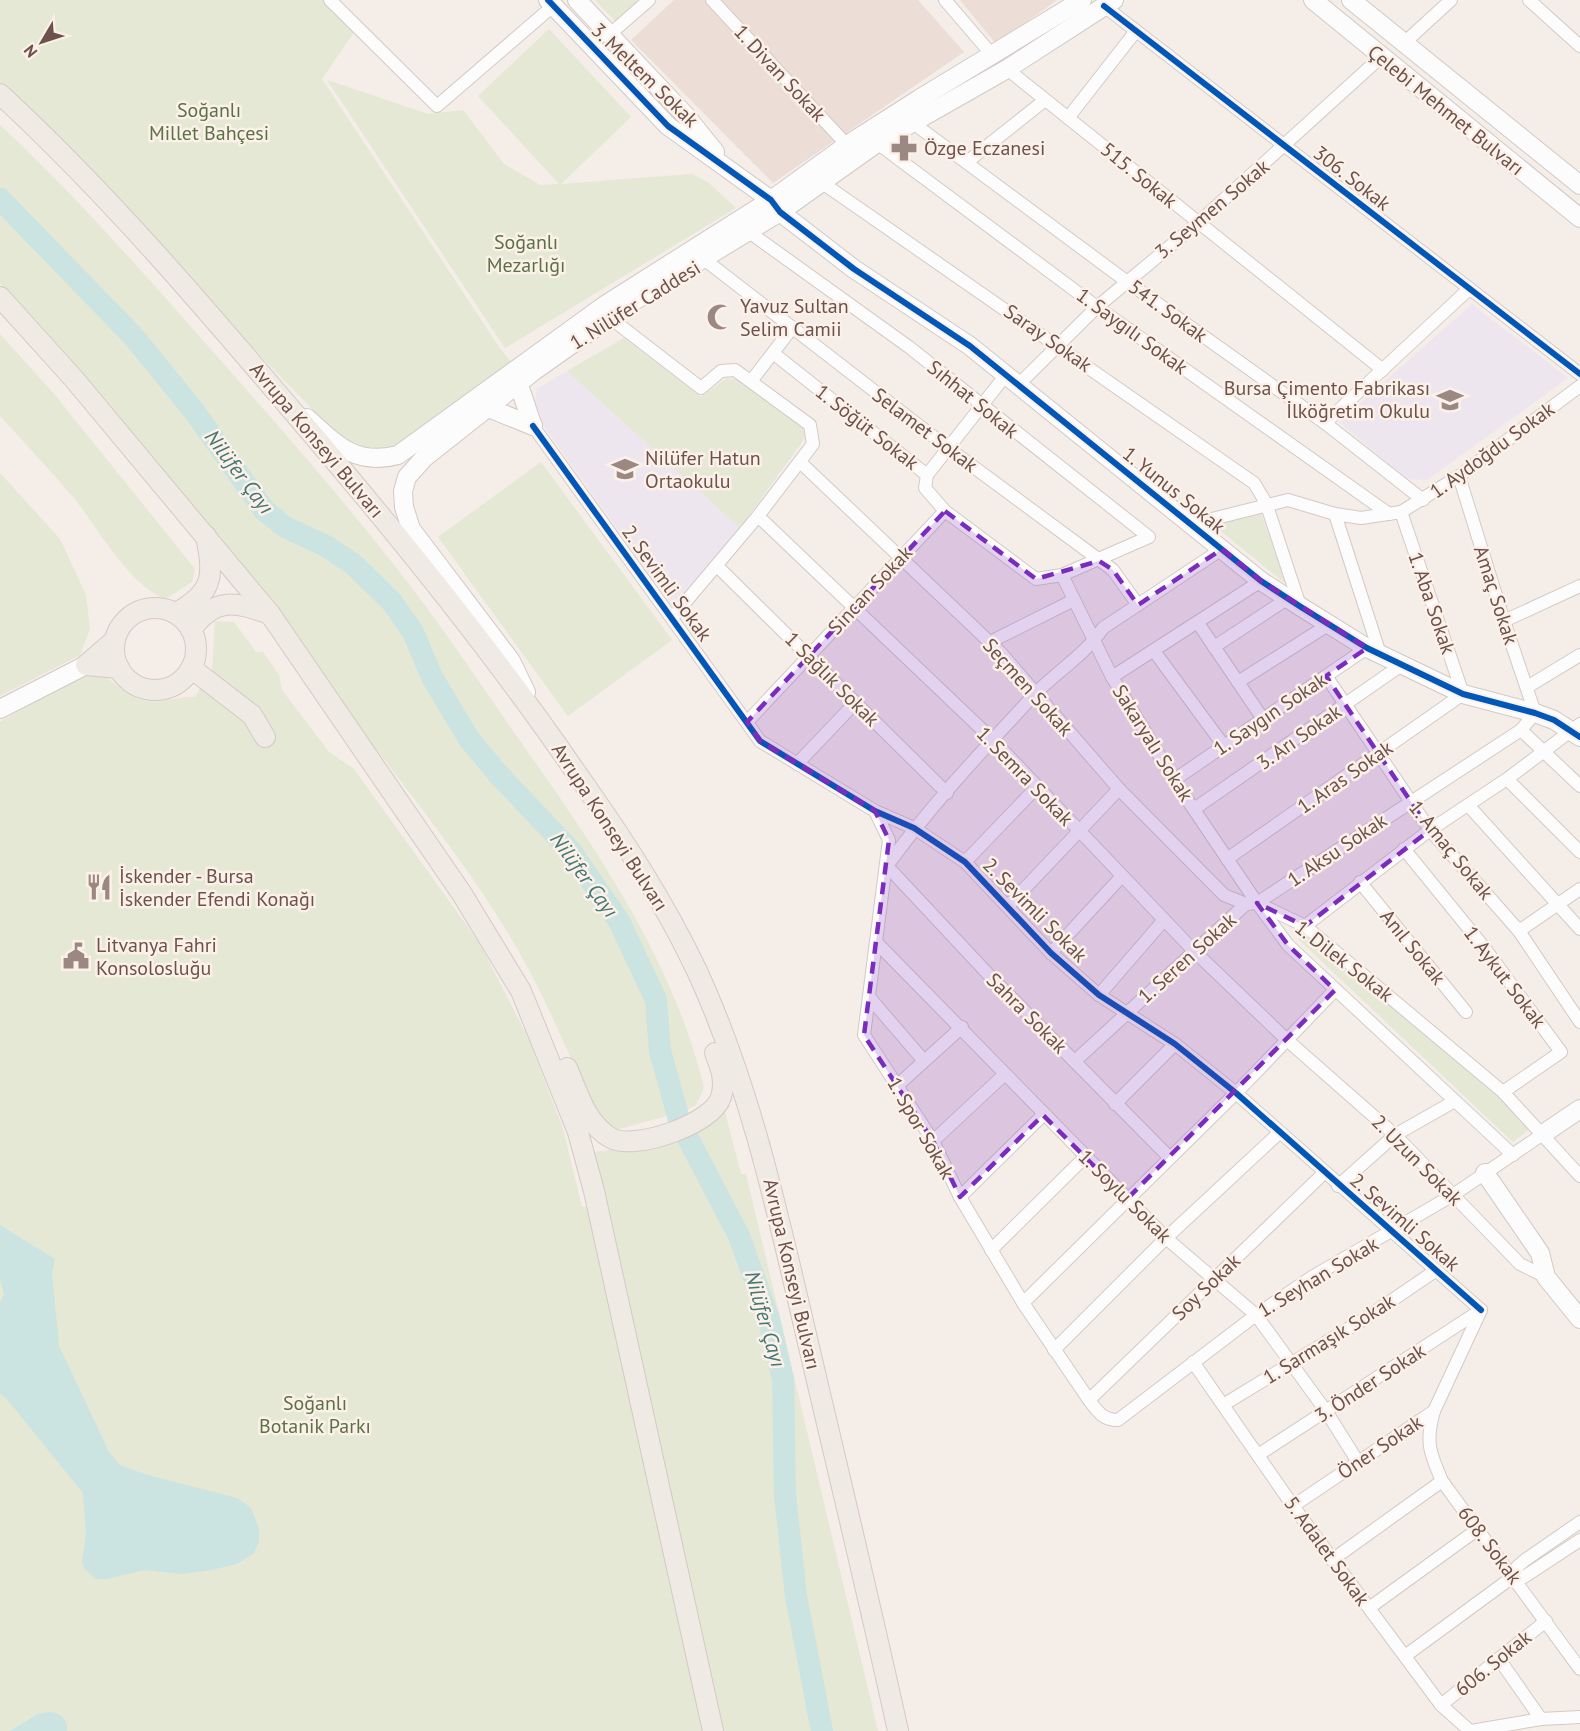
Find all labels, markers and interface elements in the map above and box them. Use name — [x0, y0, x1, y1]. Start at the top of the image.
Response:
north arrow — [12, 12, 72, 72]
street label: 3. Meltem Sokak — [586, 17, 705, 133]
street label: 1. Divan Sokak — [728, 19, 832, 127]
street label: Çelebi Mehmet Bulvarı — [1362, 39, 1530, 181]
text: N — [19, 41, 41, 62]
park label: Soğanlı Millet Bahçesi — [149, 97, 269, 146]
pharmacy icon: Özge Eczanesi — [889, 133, 919, 163]
place label: Özge Eczanesi — [924, 135, 1045, 161]
street label: 515. Sokak — [1095, 136, 1183, 214]
street label: 306. Sokak — [1308, 140, 1396, 217]
street label: 3. Seymen Sokak — [1149, 153, 1275, 265]
park label: Soğanlı Mezarlığı — [487, 229, 565, 278]
street label: 1. Nilüfer Caddesi — [565, 254, 705, 356]
street label: 541. Sokak — [1123, 274, 1213, 349]
street label: 1. Saygılı Sokak — [1071, 282, 1193, 380]
place label: Yavuz Sultan Selim Camii — [740, 293, 849, 342]
street label: Saray Sokak — [999, 298, 1097, 378]
mosque icon: Yavuz Sultan Selim Camii — [705, 302, 735, 332]
street label: Sıhhat Sokak — [922, 354, 1024, 444]
street label: Avrupa Konseyi Bulvarı — [244, 357, 390, 523]
place label: Bursa Çimento Fabrikası İlköğretim Okulu — [1224, 375, 1430, 424]
street label: 1. Söğüt Sokak — [810, 378, 924, 476]
street label: Selamet Sokak — [867, 382, 983, 478]
school or university icon: Bursa Çimento Fabrikası İlköğretim Okulu — [1435, 385, 1465, 415]
street label: 1. Aydoğdu Sokak — [1424, 396, 1560, 504]
water label: Nilüfer Çayı — [199, 424, 280, 519]
street label: 1. Yunus Sokak — [1117, 441, 1231, 540]
place label: Nilüfer Hatun Ortaokulu — [645, 445, 761, 494]
school or university icon: Nilüfer Hatun Ortaokulu — [610, 454, 640, 484]
street label: 2. Sevimli Sokak — [616, 520, 718, 647]
street label: Sincan Sokak — [822, 540, 918, 640]
street label: Amaç Sokak — [1468, 542, 1524, 648]
street label: 1. Aba Sokak — [1402, 548, 1462, 658]
street label: 1 Sağlık Sokak — [779, 626, 885, 732]
street label: Seçmen Sokak — [977, 633, 1079, 742]
street label: 1. Saygın Sokak — [1208, 666, 1332, 762]
street label: Sakaryalı Sokak — [1107, 680, 1199, 807]
street label: 3. Arı Sokak — [1251, 698, 1347, 776]
street label: 1. Semra Sokak — [971, 721, 1079, 832]
street label: 1. Aras Sokak — [1292, 734, 1398, 819]
street label: Avrupa Konseyi Bulvarı — [546, 738, 674, 916]
street label: 1. Amaç Sokak — [1403, 795, 1499, 905]
street label: 1. Aksu Sokak — [1282, 807, 1392, 893]
water label: Nilüfer Çayı — [544, 827, 624, 923]
street label: 2. Sevimli Sokak — [977, 852, 1093, 968]
place label: İskender - Bursa İskender Efendi Konağı — [119, 863, 315, 912]
restaurant icon: İskender - Bursa İskender Efendi Konağı — [84, 872, 114, 902]
street label: Anıl Sokak — [1375, 904, 1452, 990]
street label: 1. Seren Sokak — [1132, 907, 1242, 1009]
street label: 1. Dilek Sokak — [1289, 914, 1399, 1008]
street label: 1. Aykut Sokak — [1458, 921, 1552, 1034]
place label: Litvanya Fahri Konsolosluğu — [96, 932, 217, 981]
public building icon: Litvanya Fahri Konsolosluğu — [61, 941, 91, 971]
street label: Sahra Sokak — [981, 967, 1073, 1059]
street label: 1. Spor Sokak — [881, 1072, 961, 1184]
street label: 2. Uzun Sokak — [1366, 1109, 1468, 1211]
street label: 1. Soylu Sokak — [1073, 1144, 1178, 1249]
street label: 2. Sevimli Sokak — [1345, 1167, 1466, 1277]
street label: Avrupa Konseyi Bulvarı — [757, 1176, 827, 1372]
street label: 1. Seyhan Sokak — [1253, 1231, 1383, 1323]
street label: Soy Sokak — [1166, 1248, 1246, 1326]
water label: Nilüfer Çayı — [739, 1268, 792, 1370]
street label: 1. Sarmaşık Sokak — [1258, 1288, 1400, 1390]
street label: 3. Önder Sokak — [1310, 1337, 1431, 1429]
park label: Soğanlı Botanik Parkı — [259, 1390, 371, 1439]
street label: Öner Sokak — [1332, 1409, 1428, 1485]
street label: 5. Adalet Sokak — [1278, 1491, 1376, 1611]
street label: 608. Sokak — [1452, 1501, 1528, 1590]
street label: 606. Sokak — [1449, 1624, 1537, 1702]

